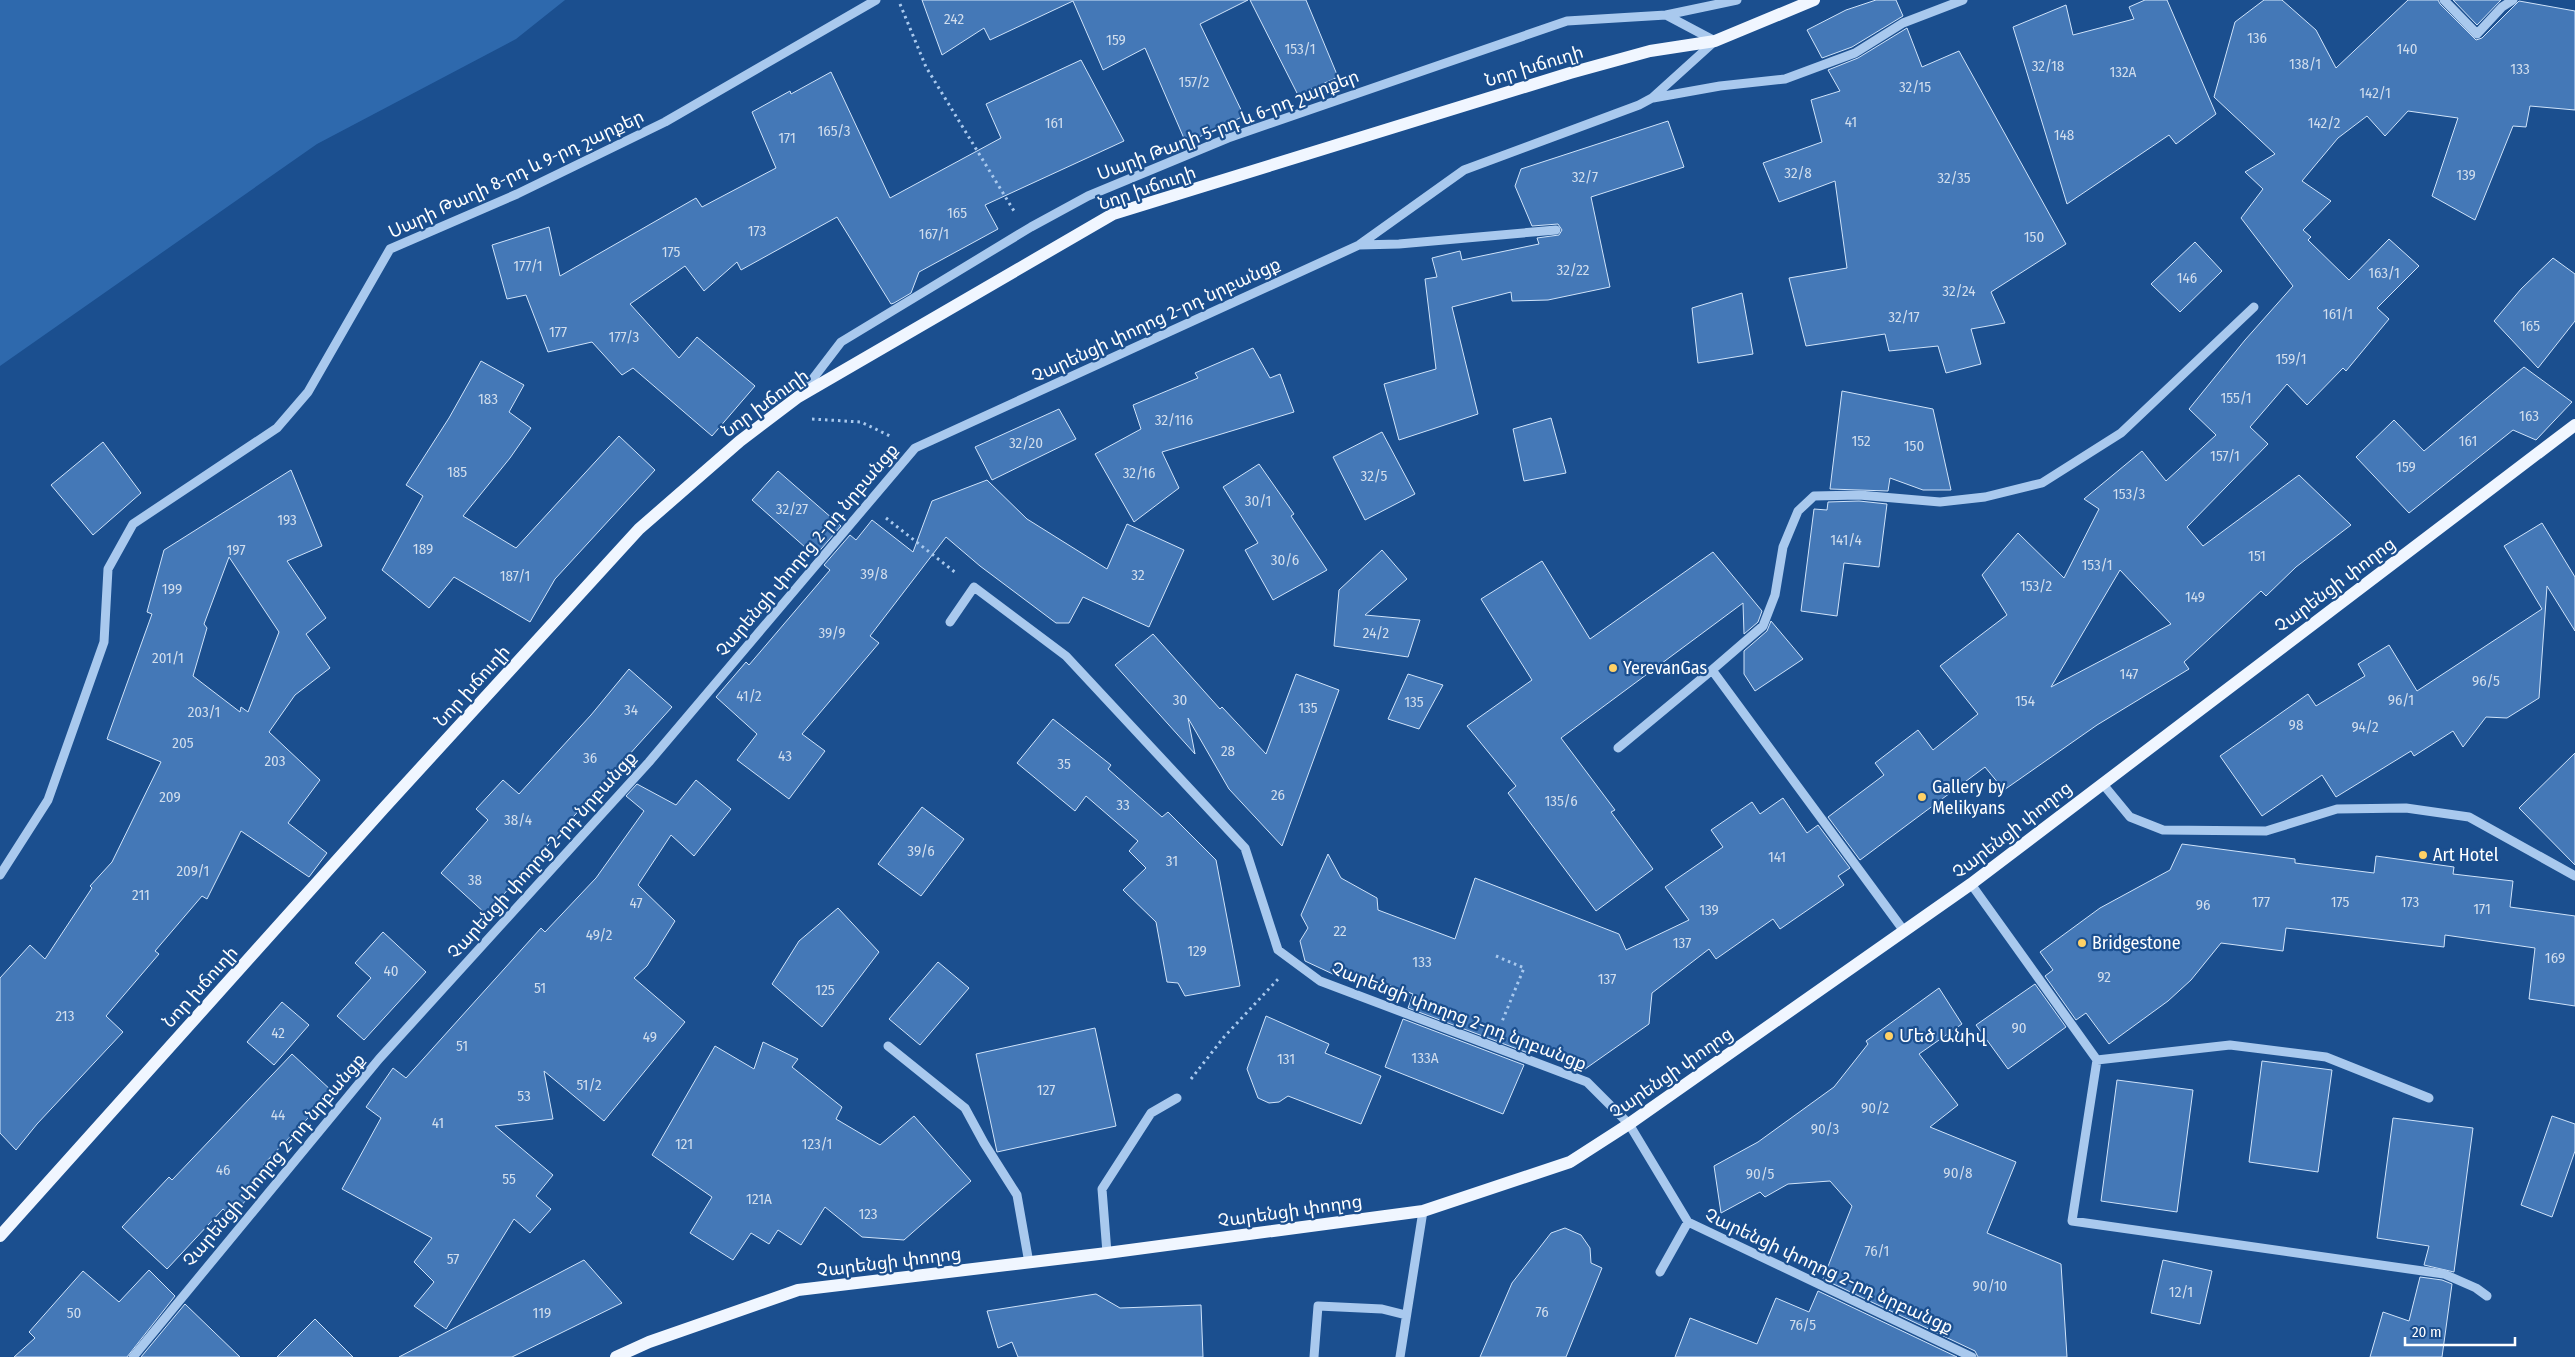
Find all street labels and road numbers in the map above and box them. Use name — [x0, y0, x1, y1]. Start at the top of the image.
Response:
street label: Նոր խճուղի — [1482, 41, 1586, 91]
street label: Սարի Թաղի 5-րդ և 6-րդ շարքեր — [1094, 65, 1362, 185]
street label: Սարի Թաղի 8-րդ և 9-րդ շարքեր — [385, 105, 647, 243]
street label: Նոր խճուղի — [1095, 161, 1199, 215]
street label: Չարենցի փողոց 2-րդ նրբանցք — [1028, 253, 1284, 387]
street label: Նոր խճուղի — [717, 364, 813, 442]
street label: Չարենցի փողոց 2-րդ նրբանցք — [711, 439, 903, 661]
street label: Չարենցի փողոց — [2270, 532, 2400, 638]
street label: Նոր խճուղի — [430, 641, 514, 731]
street label: Չարենցի փողոց 2-րդ նրբանցք — [443, 747, 641, 963]
street label: Չարենցի փողոց — [1948, 777, 2076, 883]
street label: Նոր խճուղի — [158, 942, 242, 1032]
street label: Չարենցի փողոց 2-րդ նրբանցք — [1328, 957, 1590, 1075]
street label: Չարենցի փողոց — [1605, 1022, 1737, 1124]
street label: Չարենցի փողոց 2-րդ նրբանցք — [178, 1049, 370, 1271]
street label: Չարենցի փողոց — [1216, 1190, 1364, 1232]
street label: Չարենցի փողոց 2-րդ նրբանցք — [1701, 1204, 1957, 1338]
street label: Չարենցի փողոց — [816, 1242, 962, 1282]

